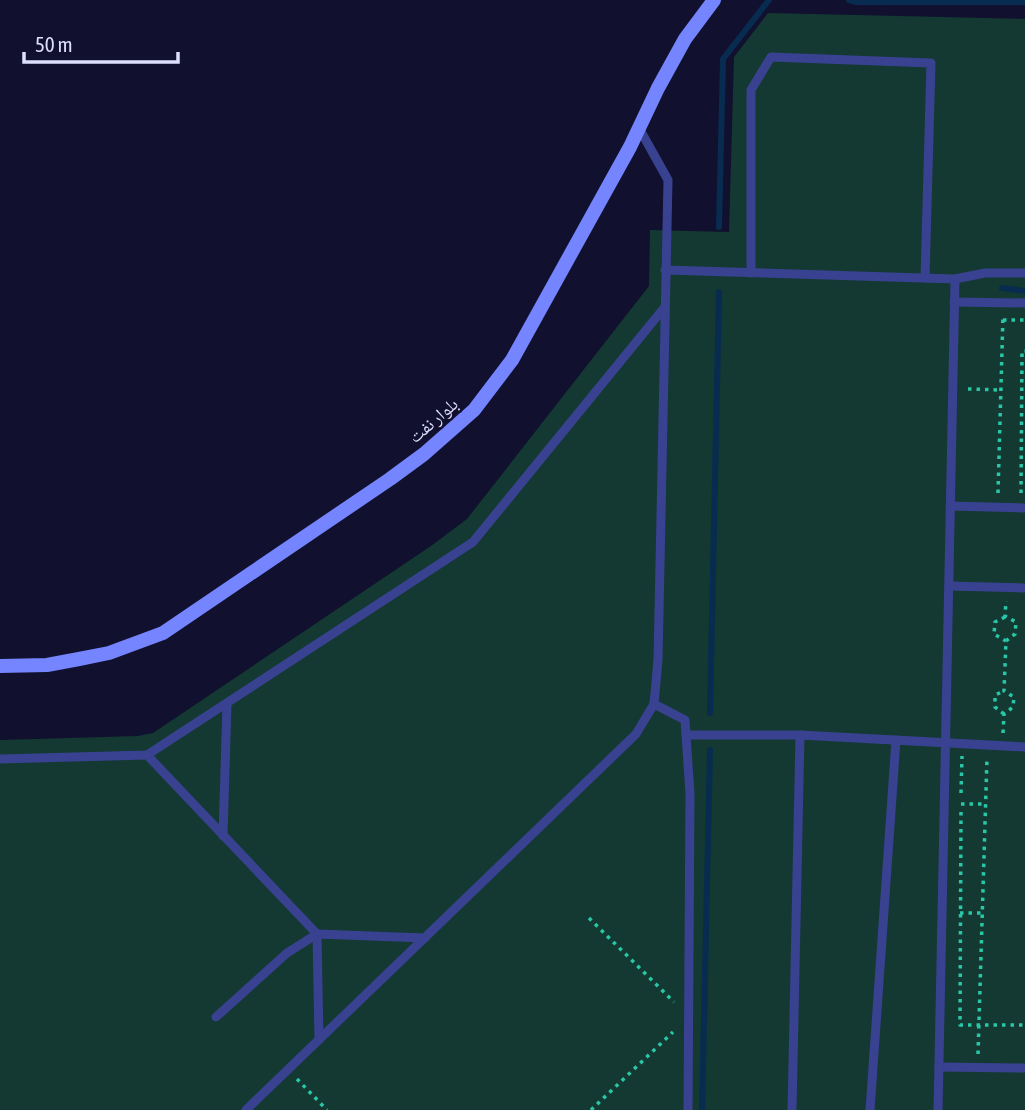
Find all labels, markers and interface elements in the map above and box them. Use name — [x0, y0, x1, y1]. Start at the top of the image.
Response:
scale bar — [24, 21, 178, 65]
text: 50 m — [35, 32, 73, 56]
street label: بلوار نفت — [404, 393, 462, 447]

